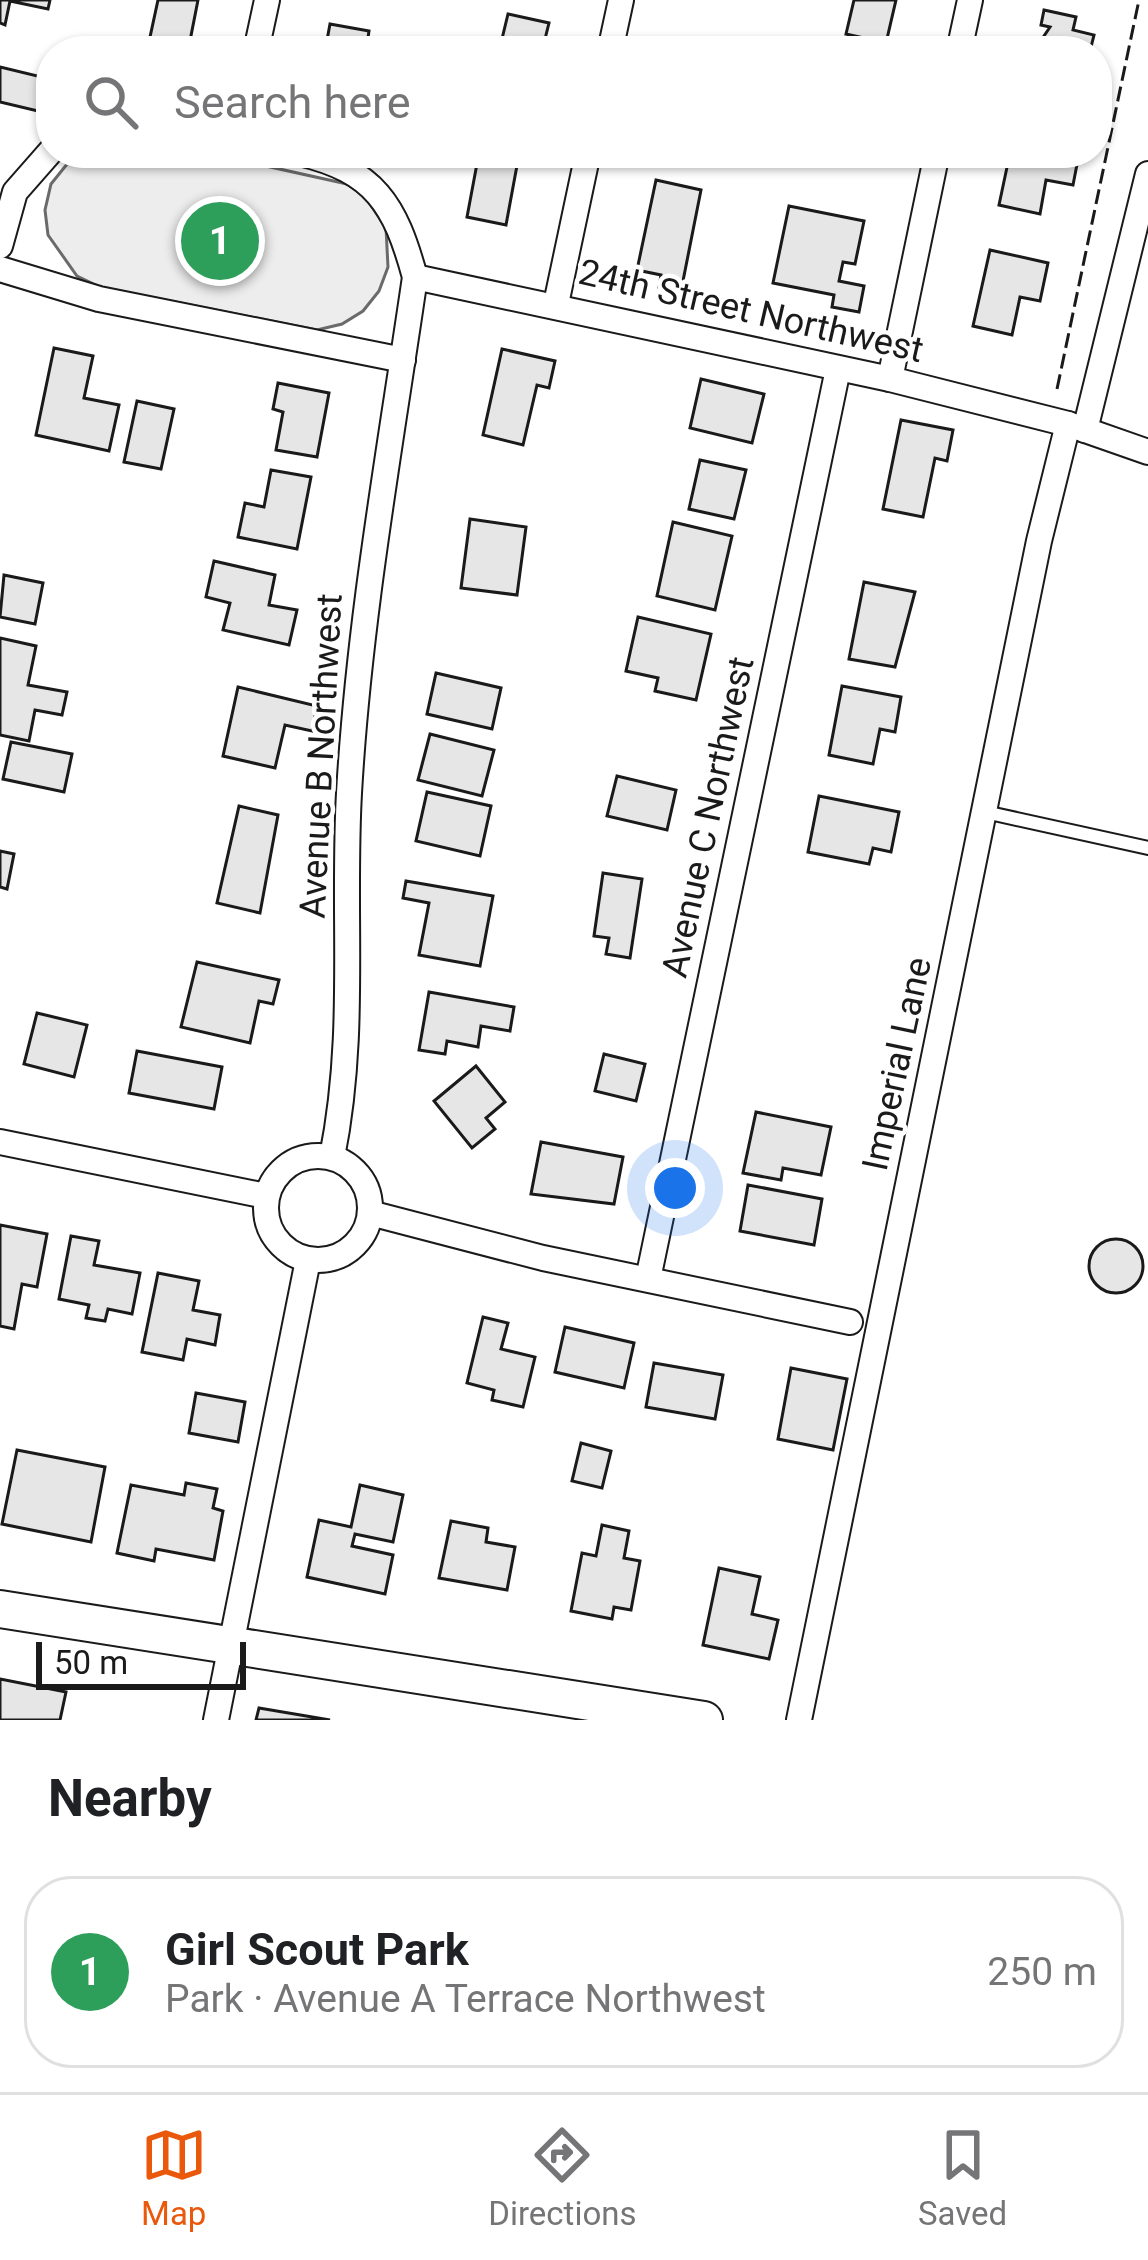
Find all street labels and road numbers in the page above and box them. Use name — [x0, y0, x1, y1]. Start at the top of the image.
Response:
street label: 24th Street Northwest — [575, 251, 927, 371]
street label: Avenue B Northwest — [292, 592, 350, 920]
street label: Avenue C Northwest — [654, 653, 762, 981]
street label: Imperial Lane — [854, 954, 940, 1174]

